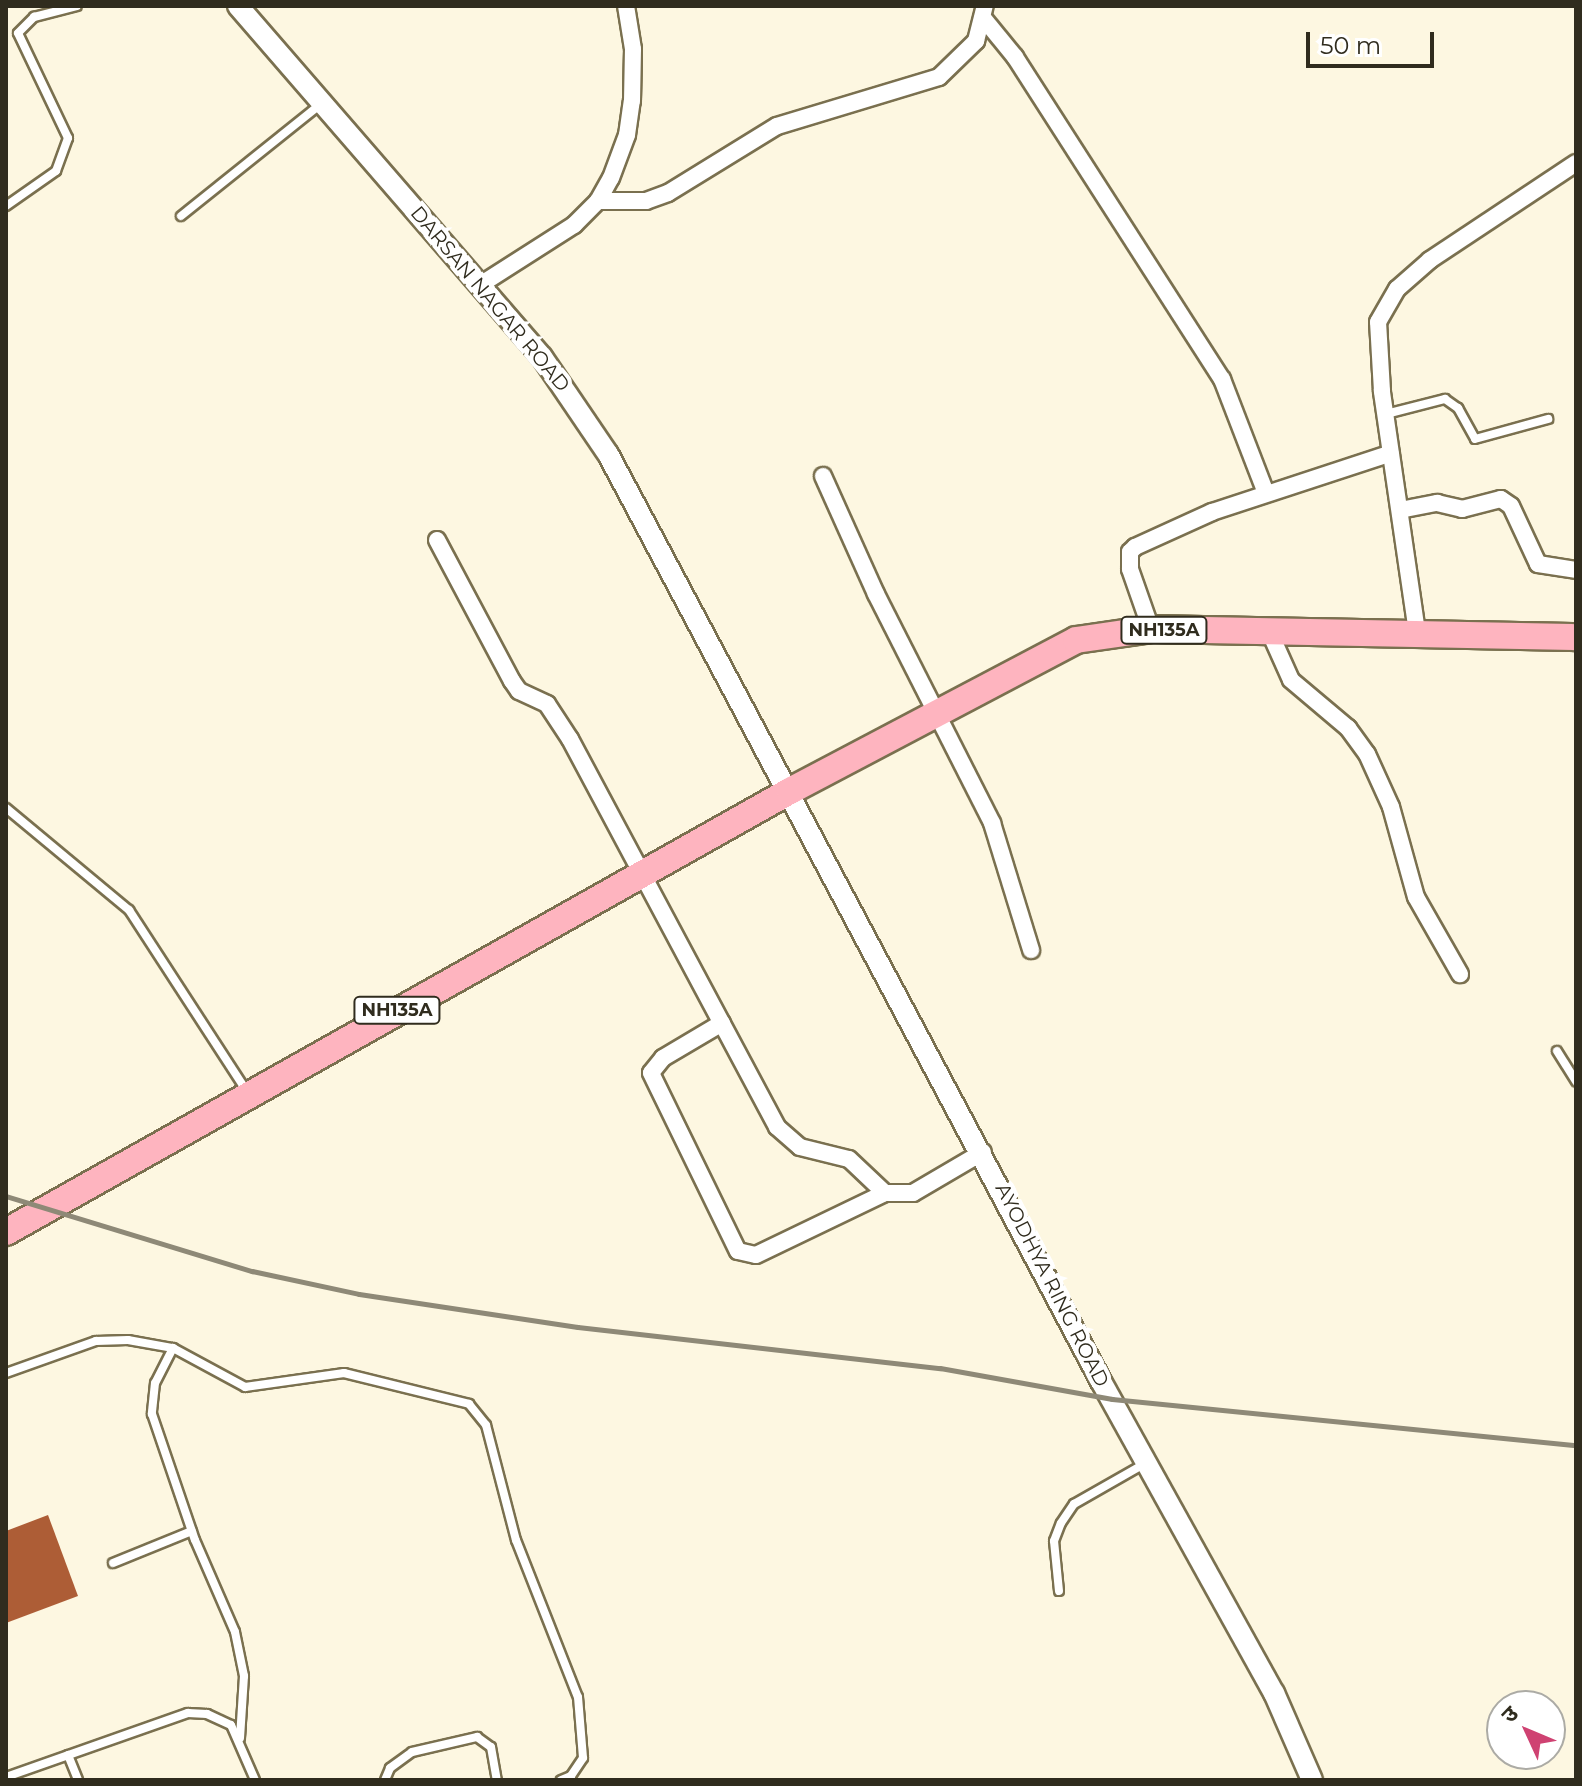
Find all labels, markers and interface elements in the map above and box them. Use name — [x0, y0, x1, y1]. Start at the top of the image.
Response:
scale bar — [1310, 16, 1438, 66]
text: 50 m — [1320, 31, 1381, 60]
street label: DARSAN NAGAR ROAD — [405, 201, 575, 397]
road number: NH135A — [1120, 616, 1208, 644]
road number: NH135A — [353, 996, 441, 1024]
street label: AYODHYA RING ROAD — [990, 1179, 1114, 1391]
north arrow — [1486, 1690, 1566, 1770]
text: उ — [1496, 1700, 1524, 1728]

